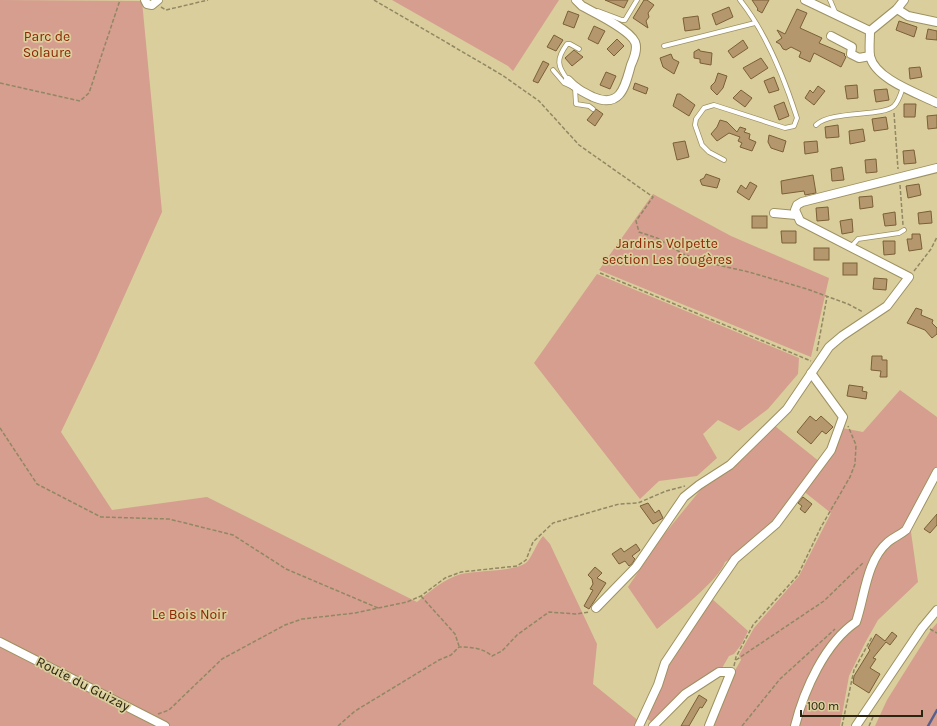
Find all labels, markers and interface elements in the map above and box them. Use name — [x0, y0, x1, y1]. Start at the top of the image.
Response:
park label: Parc de Solaure — [23, 28, 71, 61]
park label: Jardins Volpette section Les fougères — [602, 235, 732, 268]
park label: Le Bois Noir — [152, 606, 227, 623]
street label: Route du Guizay — [33, 653, 133, 715]
scale bar — [801, 692, 922, 718]
text: 100 m — [807, 699, 839, 713]

